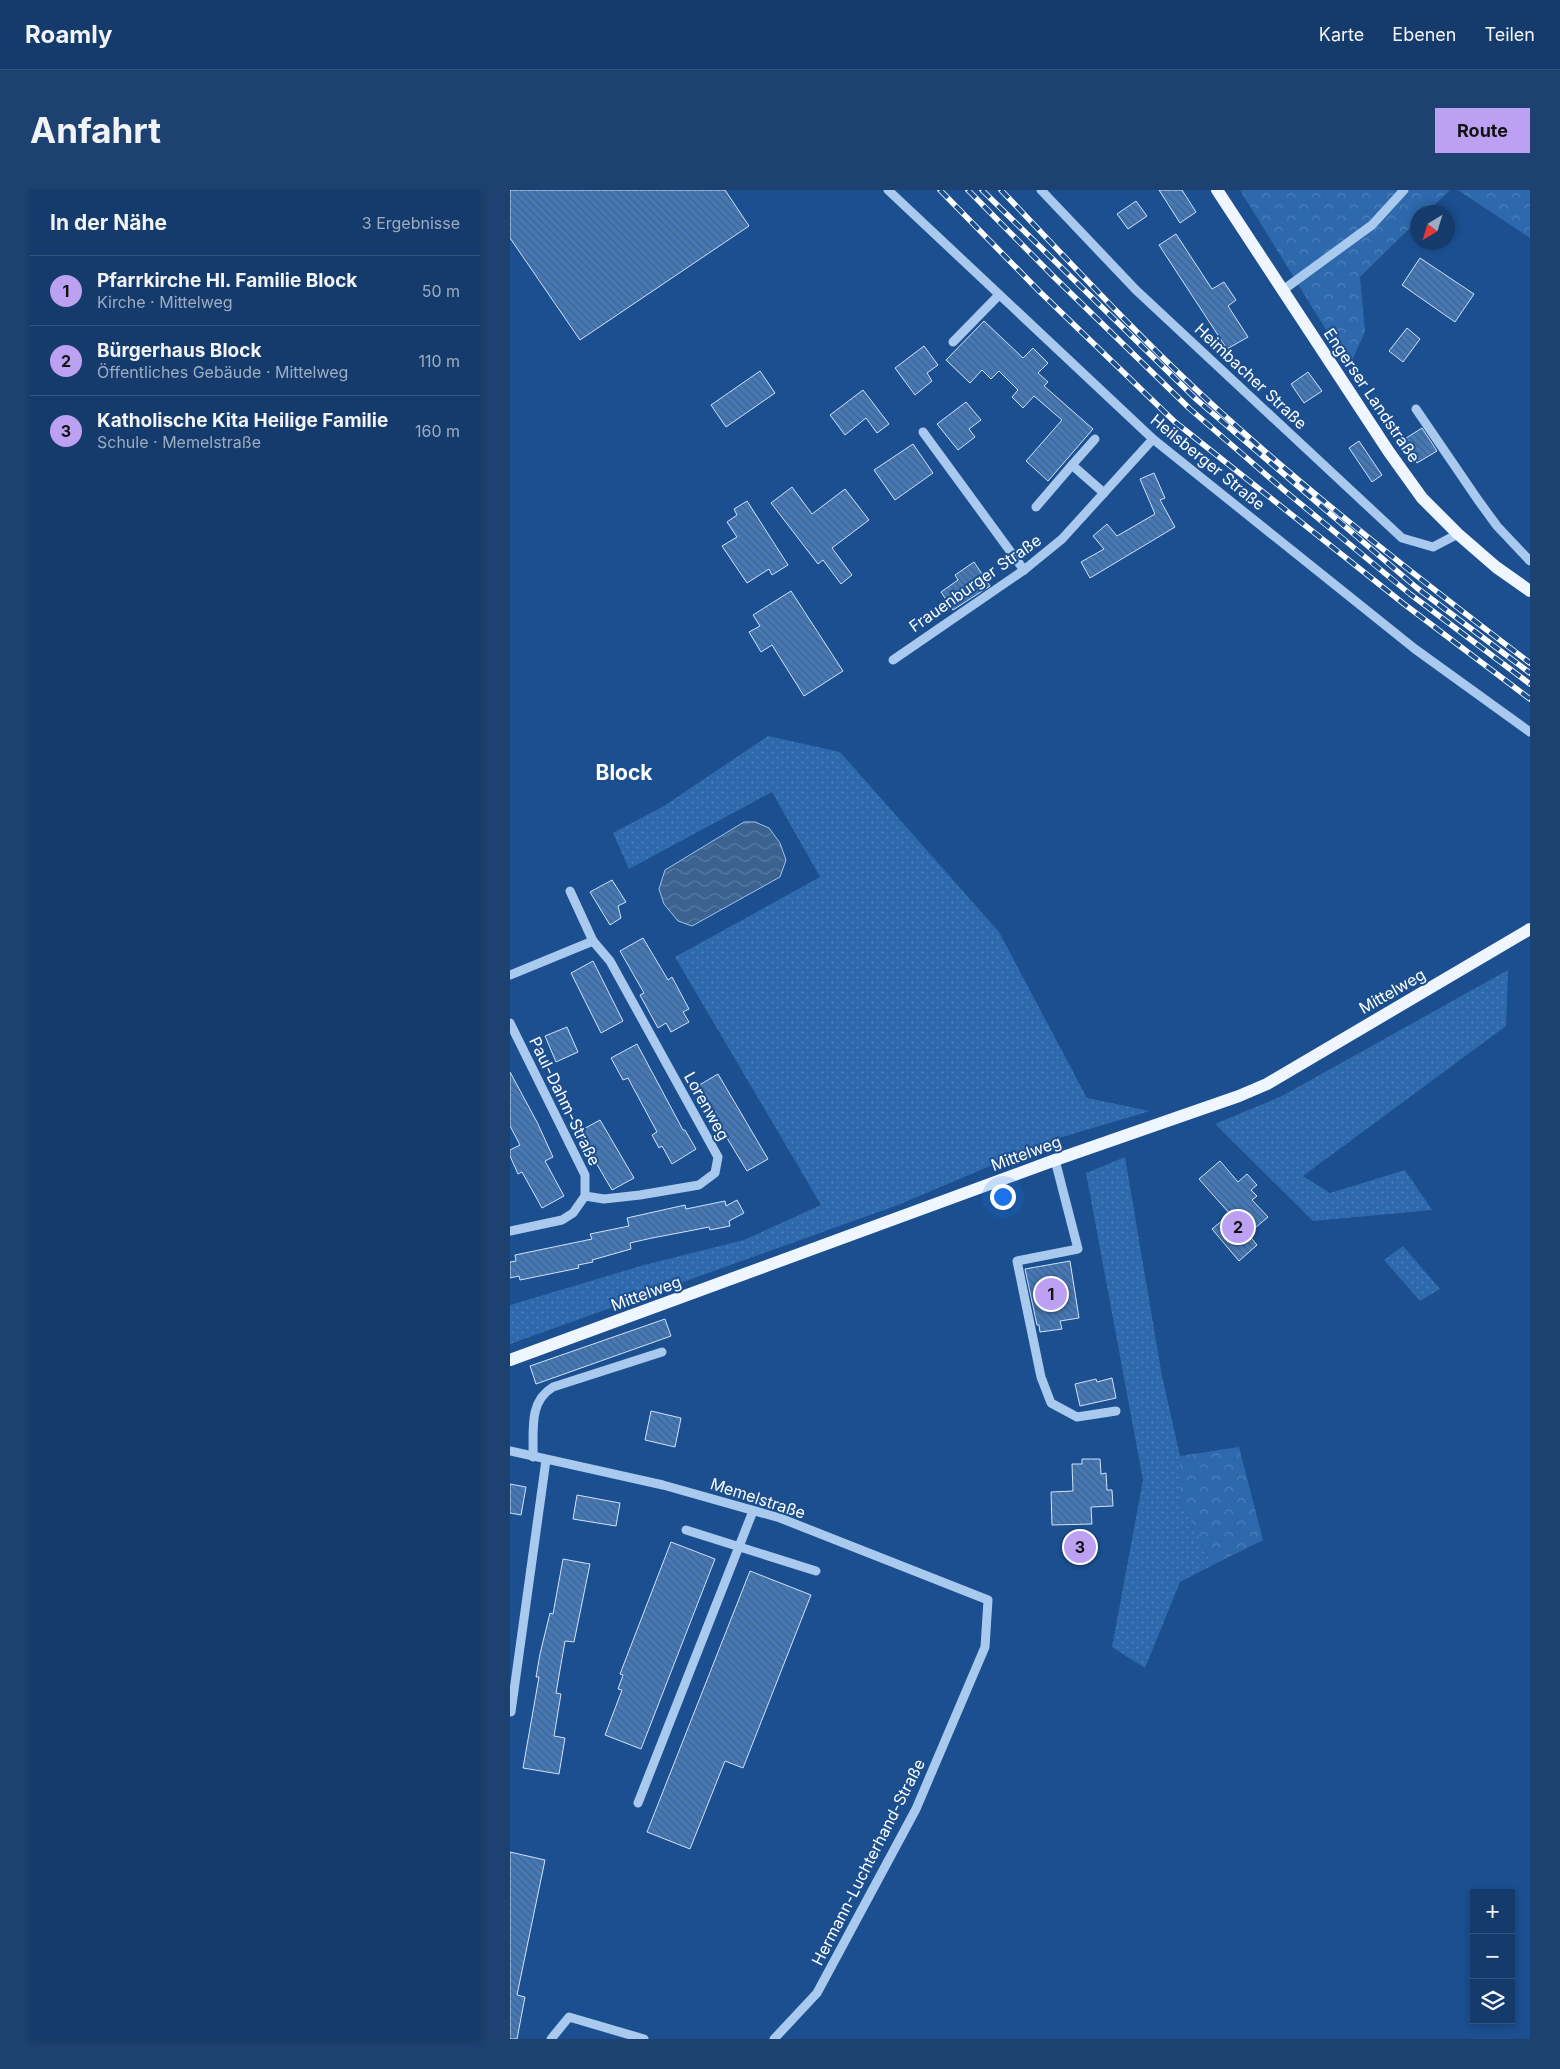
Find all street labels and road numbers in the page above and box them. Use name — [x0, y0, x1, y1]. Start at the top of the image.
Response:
street label: Heimbacher Straße — [1191, 319, 1311, 433]
street label: Engerser Landstraße — [1320, 324, 1424, 466]
street label: Heilsberger Straße — [1147, 410, 1269, 514]
street label: Frauenburger Straße — [905, 530, 1045, 636]
street label: Mittelweg — [1355, 964, 1429, 1018]
street label: Paul-Dahm-Straße — [525, 1033, 605, 1169]
street label: Lorenweg — [680, 1068, 734, 1144]
street label: Mittelweg — [988, 1131, 1064, 1175]
street label: Mittelweg — [608, 1271, 684, 1315]
street label: Memelstraße — [708, 1473, 808, 1523]
street label: Hermann-Luchterhand-Straße — [807, 1755, 929, 1969]

